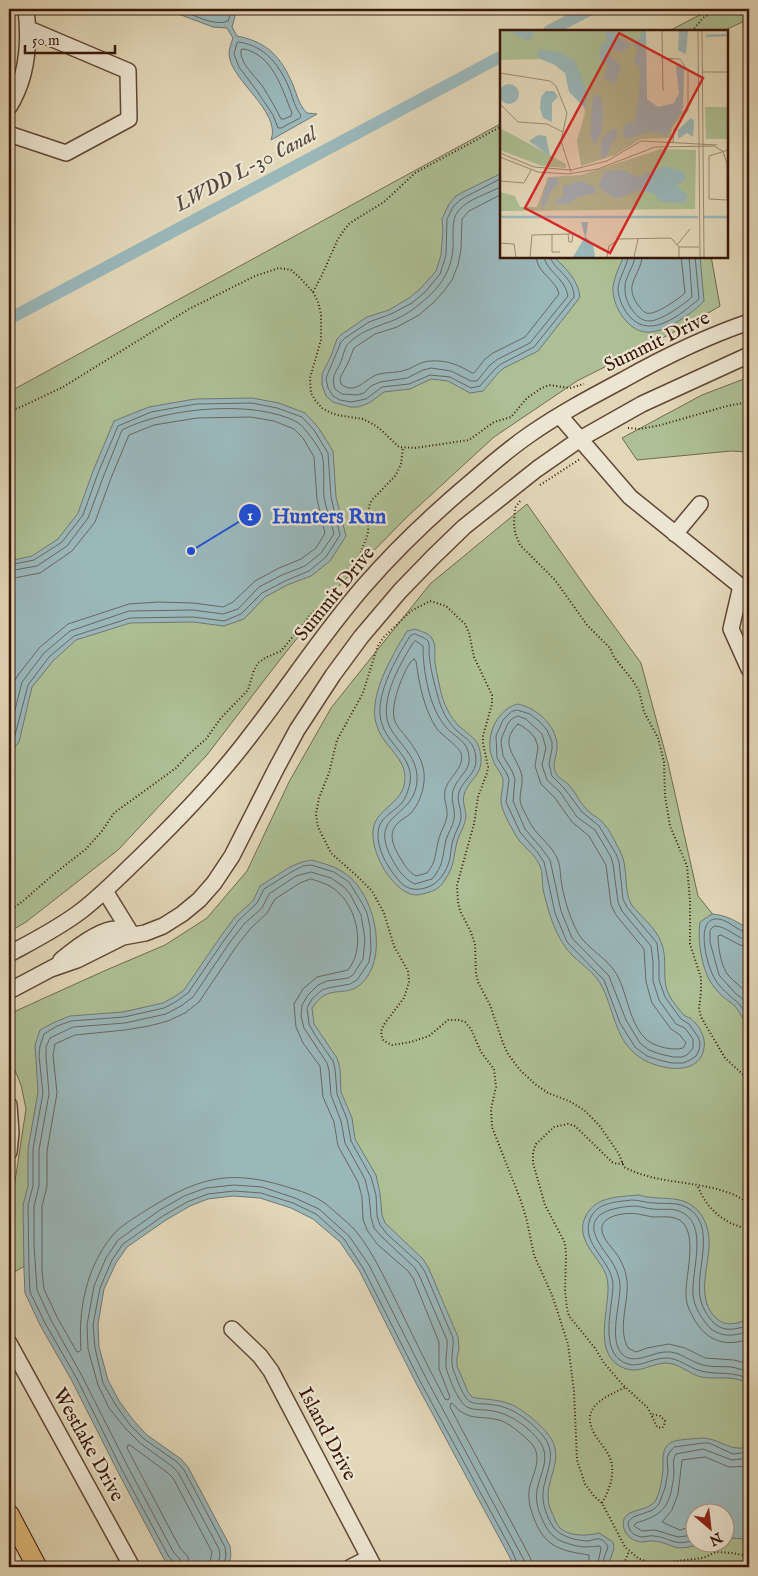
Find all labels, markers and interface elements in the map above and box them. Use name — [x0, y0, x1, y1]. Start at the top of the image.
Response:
scale bar — [25, 22, 115, 54]
inset map — [500, 30, 728, 258]
text: 50 m — [32, 31, 60, 50]
water label: LWDD L-30 Canal — [170, 120, 323, 219]
street label: Summit Drive — [600, 306, 714, 378]
callout: Hunters Run — [237, 497, 397, 533]
text: Hunters Run — [272, 504, 386, 531]
text: 1 — [247, 506, 253, 525]
street label: Summit Drive — [289, 542, 381, 646]
street label: Island Drive — [292, 1383, 362, 1485]
street label: Westlake Drive — [47, 1384, 129, 1506]
north arrow — [686, 1504, 736, 1554]
text: N — [706, 1527, 726, 1549]

